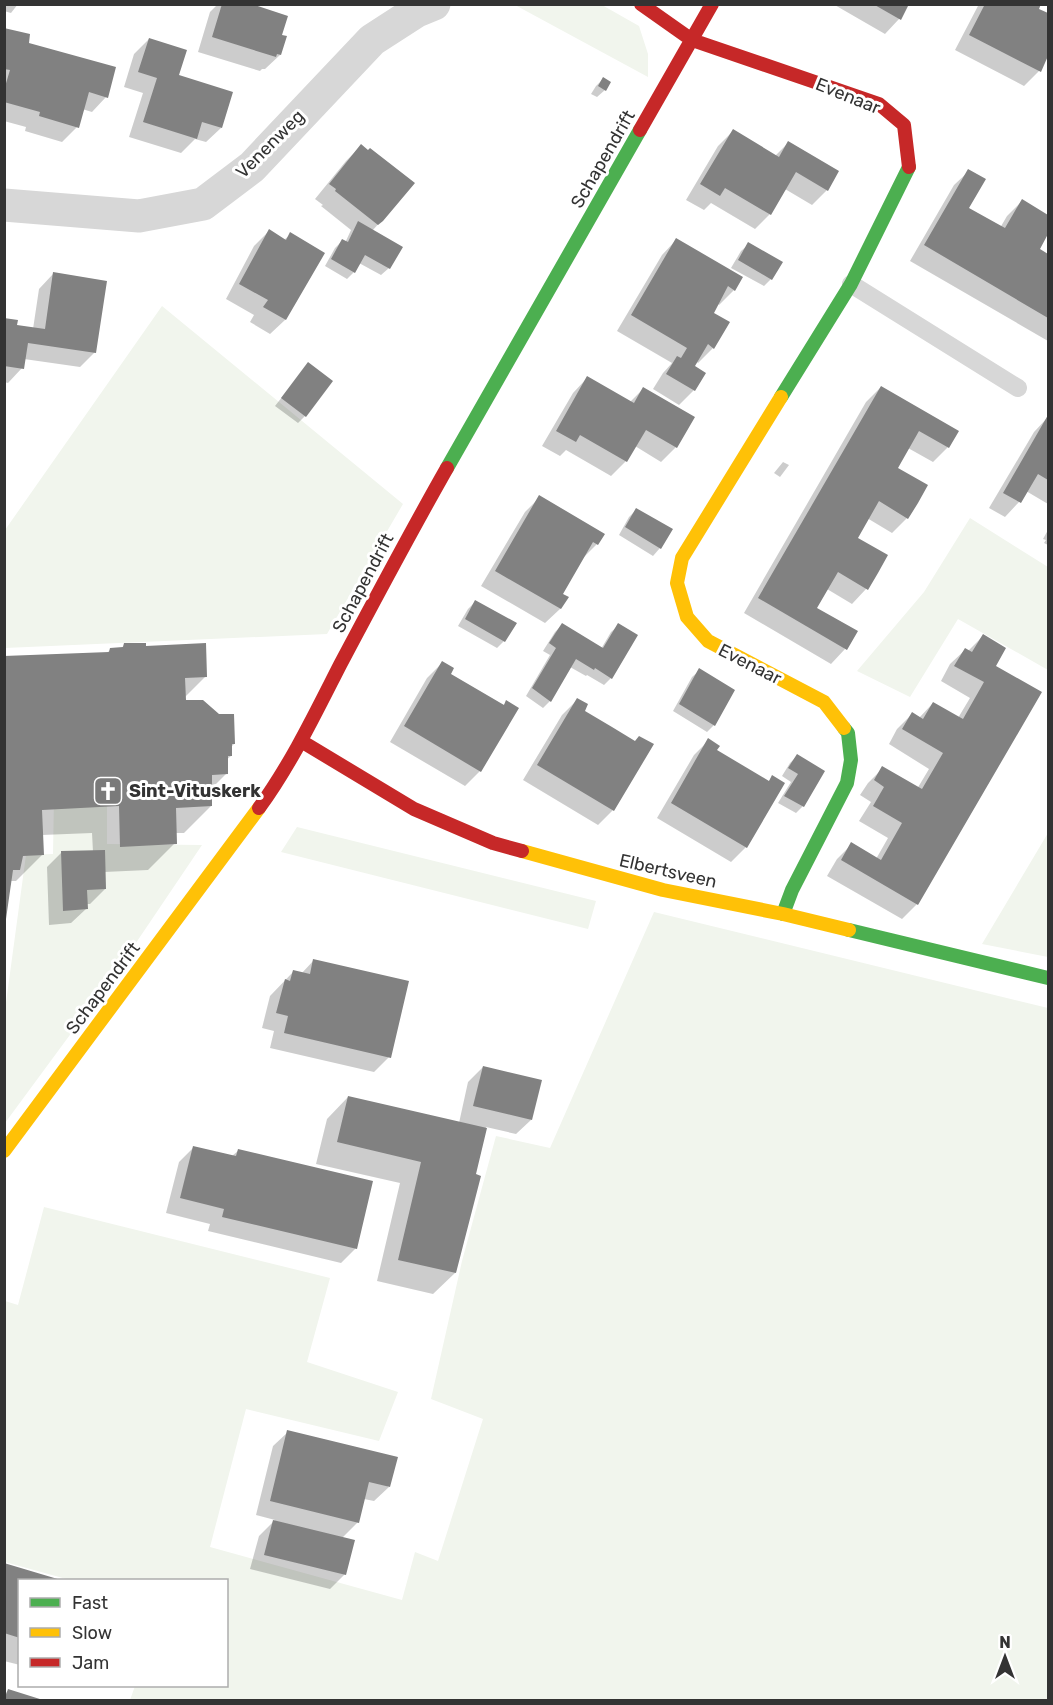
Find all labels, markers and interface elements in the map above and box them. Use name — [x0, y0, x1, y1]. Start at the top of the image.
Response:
street label: Evenaar — [812, 73, 884, 119]
street label: Venenweg — [231, 105, 309, 183]
street label: Schapendrift — [566, 106, 640, 212]
street label: Schapendrift — [328, 529, 398, 637]
street label: Evenaar — [715, 639, 785, 689]
church icon: Sint-Vituskerk — [92, 775, 124, 807]
place label: Sint-Vituskerk — [129, 780, 261, 802]
street label: Elbertsveen — [617, 849, 719, 893]
street label: Schapendrift — [61, 938, 145, 1038]
legend — [18, 1579, 228, 1687]
text: Fast — [72, 1592, 108, 1614]
text: Slow — [72, 1622, 112, 1644]
north arrow — [975, 1627, 1035, 1687]
text: N — [999, 1633, 1011, 1652]
text: Jam — [72, 1652, 109, 1674]

